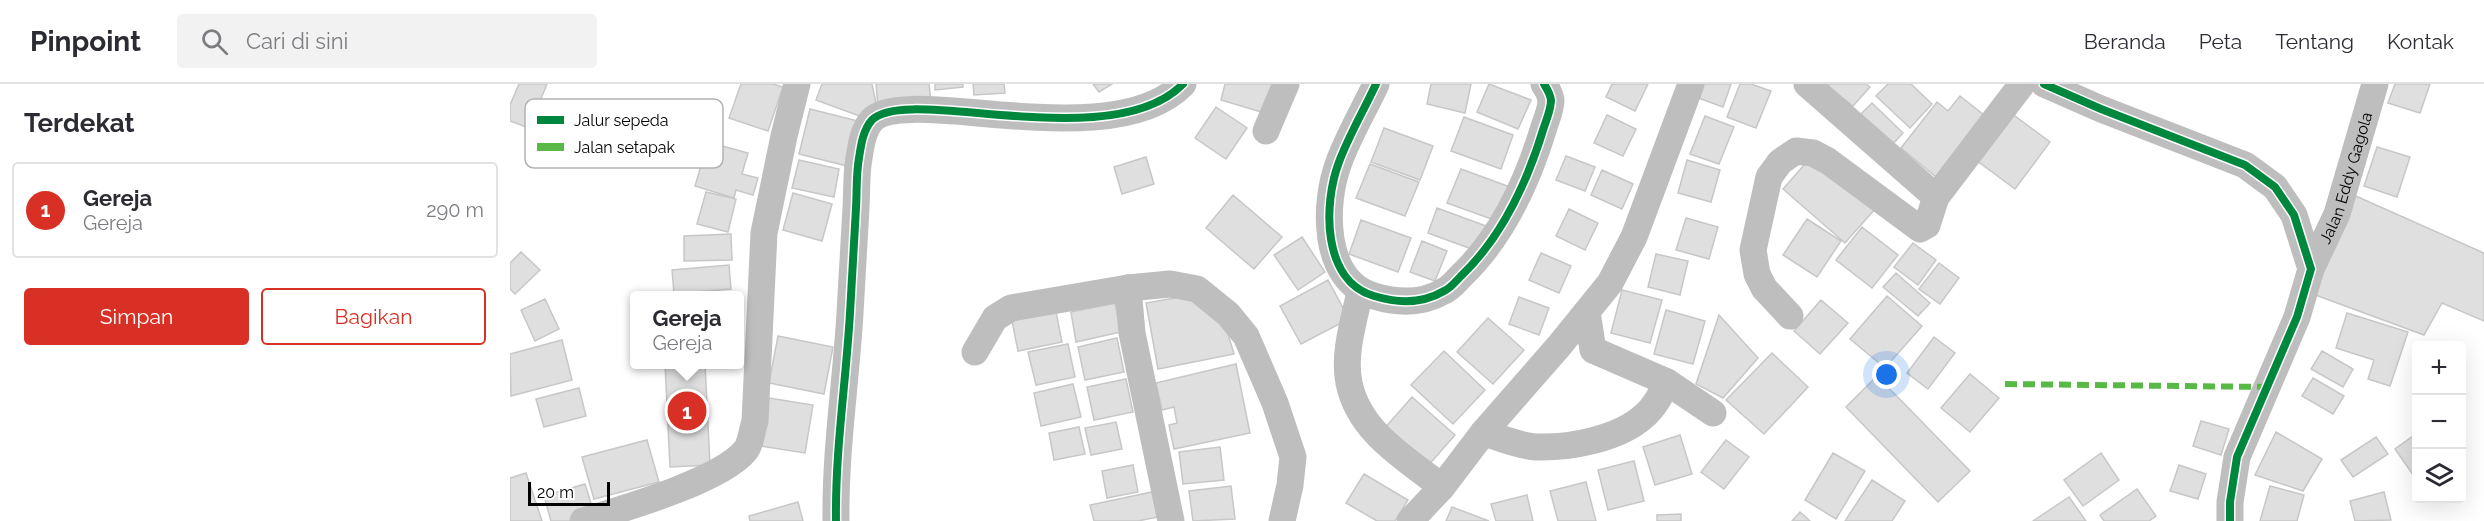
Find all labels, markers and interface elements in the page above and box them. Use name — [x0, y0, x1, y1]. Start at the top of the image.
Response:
search box — [177, 14, 597, 68]
text: Pinpoint — [30, 25, 141, 58]
icon: search — [198, 25, 231, 58]
text: Cari di sini — [246, 28, 348, 54]
text: Beranda — [2084, 29, 2166, 54]
text: Peta — [2199, 29, 2242, 54]
text: Tentang — [2275, 29, 2354, 54]
text: Kontak — [2387, 29, 2454, 54]
legend — [525, 99, 723, 168]
text: Terdekat — [24, 108, 135, 138]
street label: Jalan Eddy Gagola — [2315, 110, 2376, 247]
text: Jalur sepeda — [574, 111, 669, 130]
text: Jalan setapak — [574, 138, 675, 157]
text: Gereja — [83, 185, 152, 211]
text: 1 — [41, 198, 50, 222]
text: 290 m — [426, 198, 484, 222]
text: Gereja — [83, 211, 143, 235]
button: Simpan — [24, 288, 249, 345]
button: Bagikan — [261, 288, 486, 345]
popup — [630, 291, 744, 369]
text: Gereja — [652, 305, 722, 331]
text: Gereja — [652, 331, 712, 355]
map controls — [2412, 341, 2466, 503]
button: + — [2412, 341, 2466, 395]
your location — [1872, 360, 1901, 389]
pin: 1 — [668, 388, 706, 434]
button: − — [2412, 395, 2466, 449]
button: layers — [2412, 449, 2466, 503]
scale bar — [528, 479, 610, 506]
text: 20 m — [537, 483, 574, 502]

